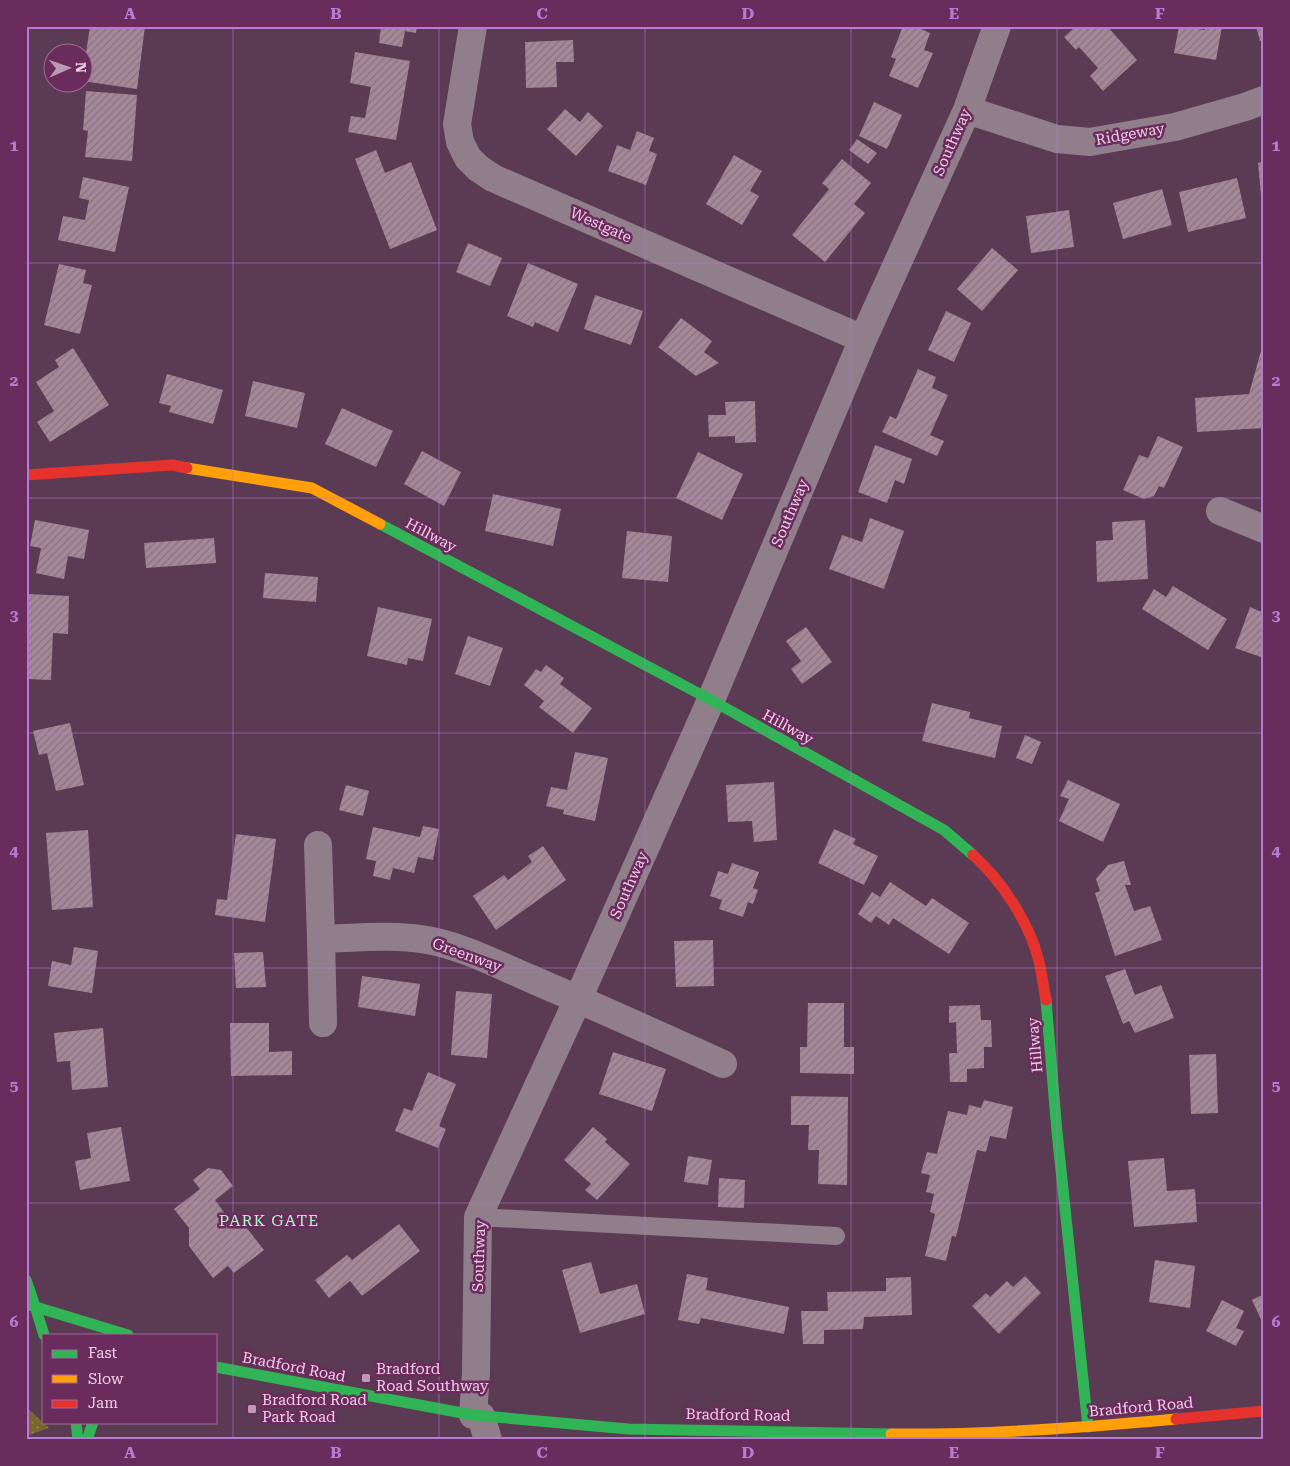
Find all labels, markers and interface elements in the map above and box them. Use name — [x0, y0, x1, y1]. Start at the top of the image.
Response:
text: A — [124, 4, 136, 23]
text: B — [330, 4, 342, 23]
text: C — [536, 4, 548, 23]
text: D — [742, 4, 755, 23]
text: E — [949, 4, 959, 23]
text: F — [1155, 4, 1165, 23]
north arrow — [42, 42, 92, 92]
text: N — [73, 62, 89, 73]
street label: Southway — [929, 105, 975, 179]
street label: Ridgeway — [1094, 119, 1166, 149]
text: 1 — [10, 136, 19, 155]
text: 1 — [1272, 136, 1281, 155]
street label: Westgate — [567, 203, 635, 247]
text: 2 — [10, 371, 19, 390]
text: 2 — [1272, 371, 1281, 390]
street label: Southway — [768, 476, 812, 550]
street label: Hillway — [402, 514, 460, 556]
text: 3 — [10, 606, 19, 625]
text: 3 — [1272, 606, 1281, 625]
street label: Hillway — [759, 706, 817, 748]
text: 4 — [10, 841, 19, 860]
text: 4 — [1272, 841, 1281, 860]
street label: Southway — [606, 848, 652, 922]
street label: Greenway — [430, 934, 504, 976]
street label: Hillway — [1024, 1017, 1046, 1073]
text: 5 — [10, 1076, 19, 1095]
text: 5 — [1272, 1076, 1281, 1095]
district label: PARK GATE — [219, 1211, 319, 1230]
street label: Southway — [469, 1220, 489, 1292]
text: 6 — [10, 1312, 19, 1331]
text: 6 — [1272, 1312, 1281, 1331]
legend — [42, 1334, 218, 1424]
text: Fast — [88, 1344, 118, 1362]
street label: Bradford Road — [241, 1348, 348, 1386]
place label: Bradford Road Southway — [376, 1360, 489, 1395]
text: Slow — [88, 1370, 124, 1388]
marker: Bradford Road Southway — [360, 1372, 372, 1384]
place label: Bradford Road Park Road — [262, 1391, 367, 1426]
street label: Bradford Road — [1088, 1393, 1194, 1421]
text: Jam — [88, 1394, 118, 1412]
marker: Bradford Road Park Road — [246, 1403, 258, 1415]
street label: Bradford Road — [685, 1405, 791, 1425]
text: A — [124, 1443, 136, 1462]
text: B — [330, 1443, 342, 1462]
text: C — [536, 1443, 548, 1462]
text: D — [742, 1443, 755, 1462]
text: E — [949, 1443, 959, 1462]
text: F — [1155, 1443, 1165, 1462]

